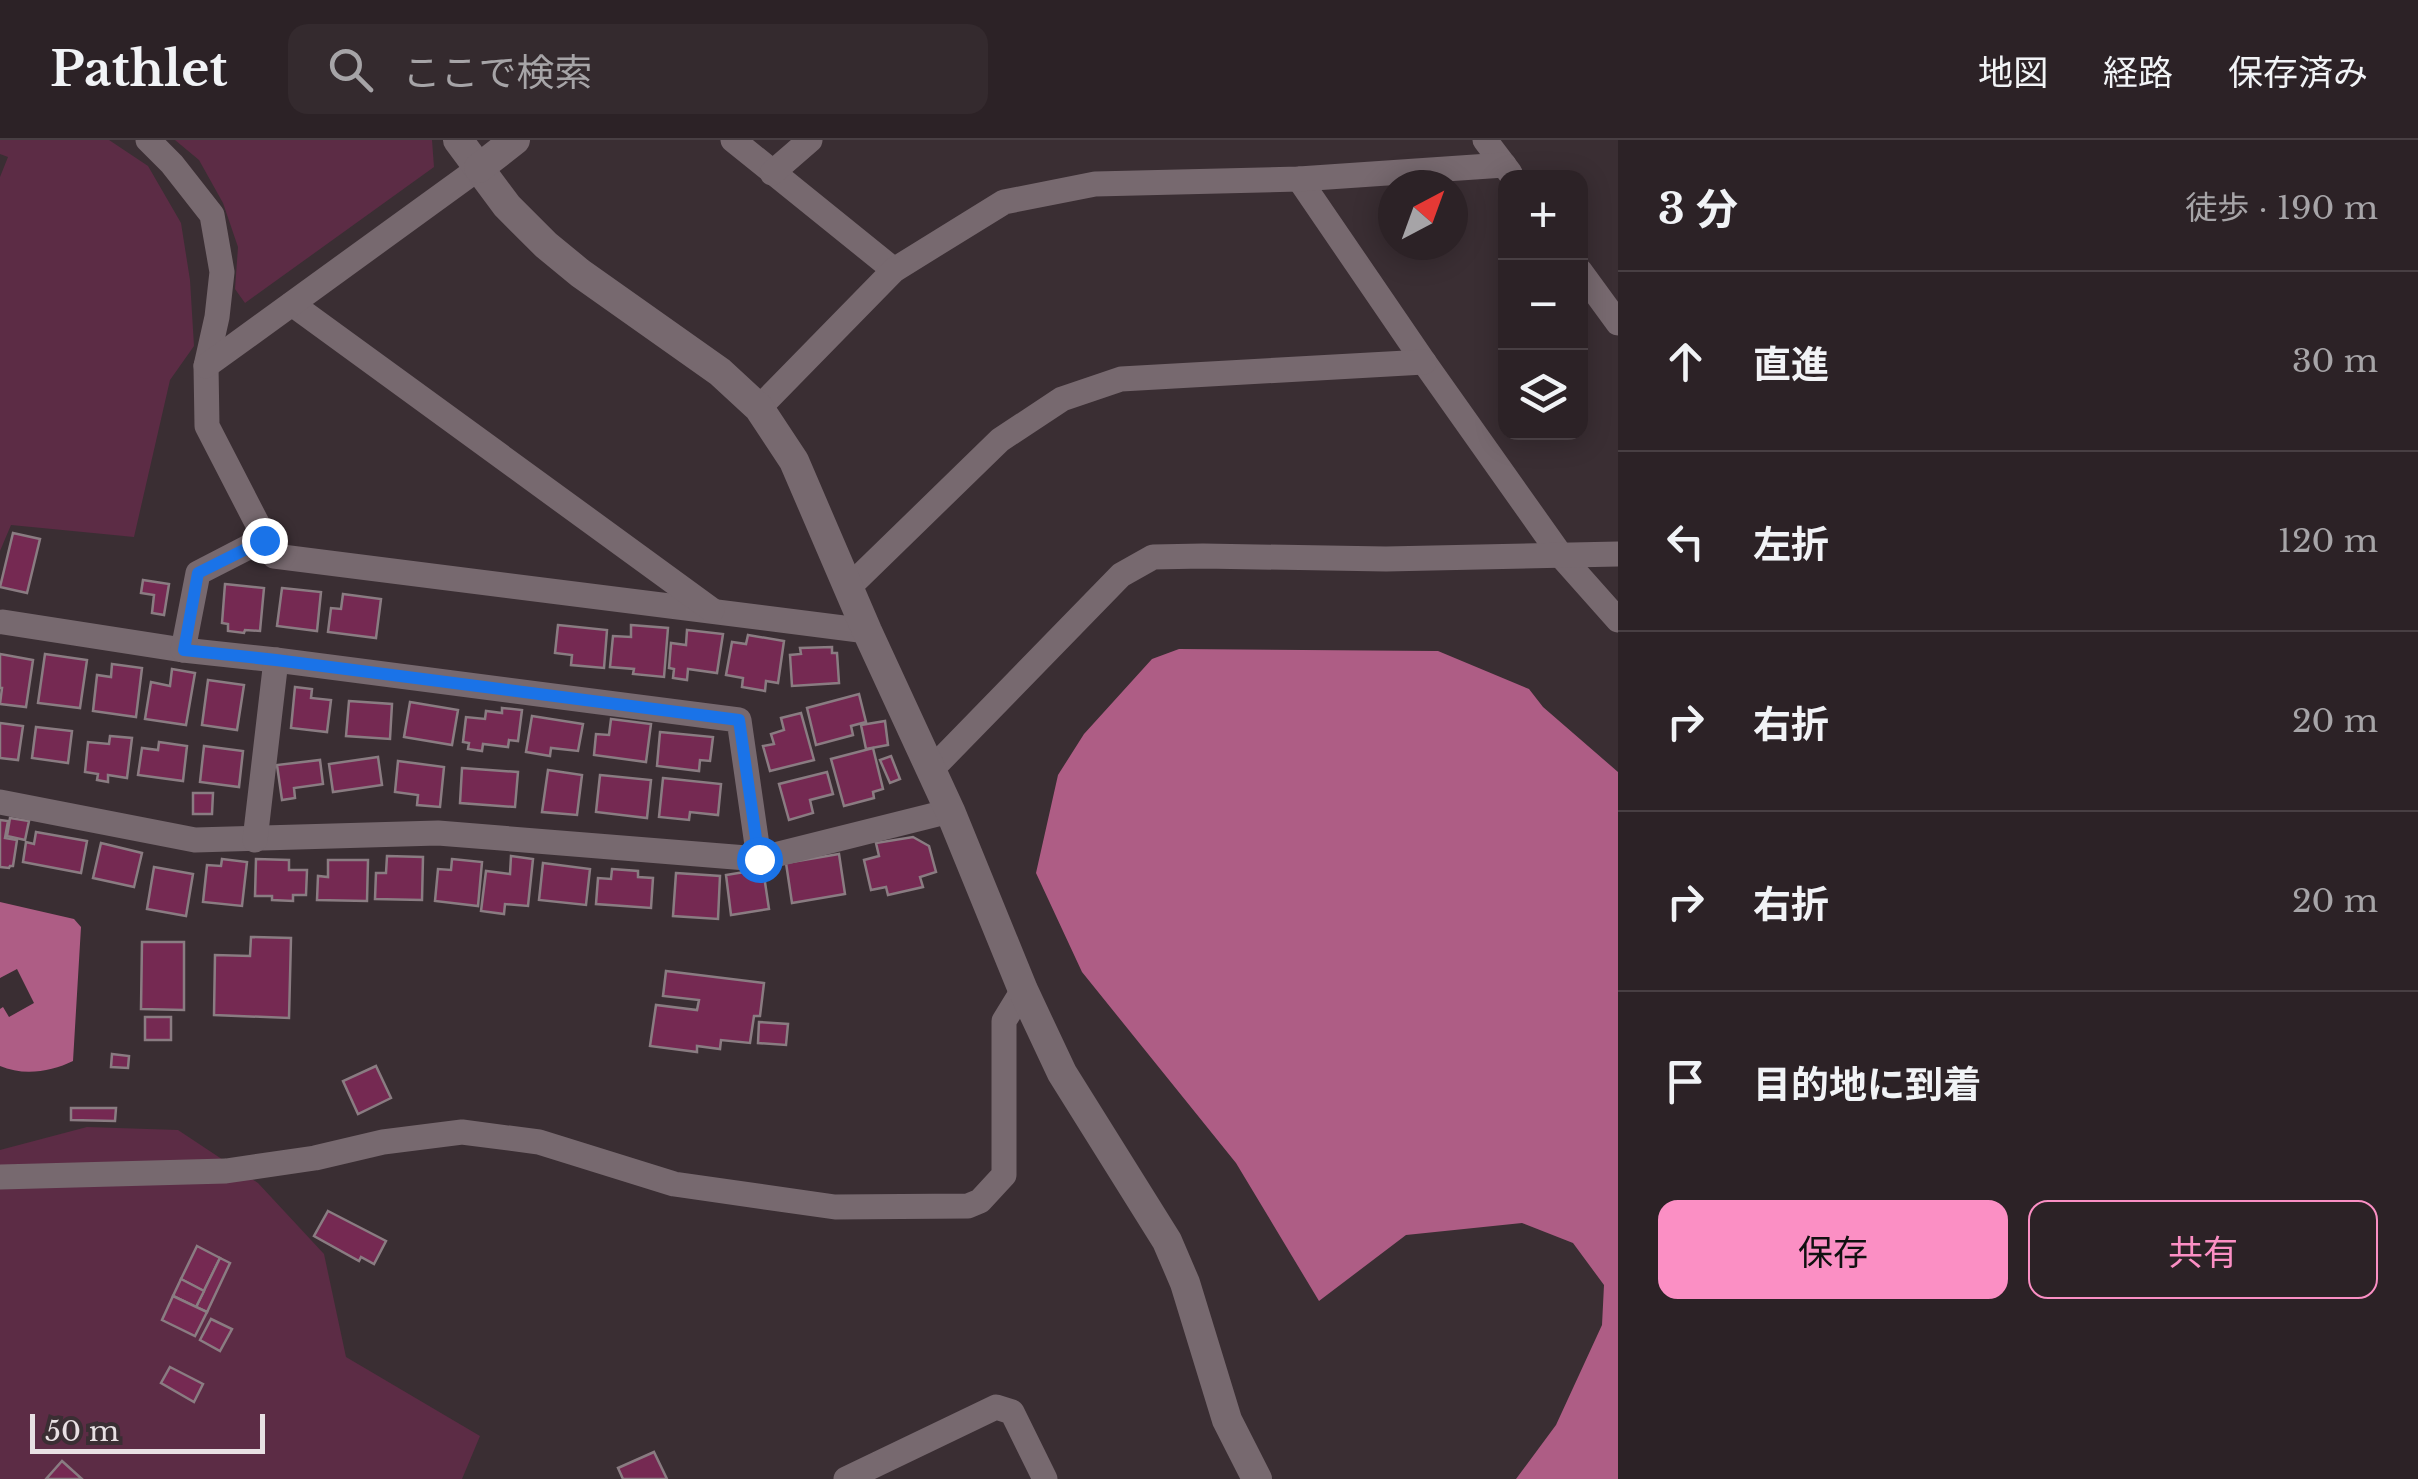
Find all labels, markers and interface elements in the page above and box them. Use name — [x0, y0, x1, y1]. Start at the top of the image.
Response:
search box — [288, 24, 988, 114]
text: Pathlet — [50, 39, 228, 99]
icon: search — [323, 42, 378, 97]
text: ここで検索 — [403, 49, 593, 96]
text: 地図 — [1978, 51, 2048, 94]
text: 経路 — [2103, 51, 2173, 94]
text: 保存済み — [2228, 51, 2368, 94]
north arrow — [1378, 170, 1468, 260]
map controls — [1498, 170, 1588, 440]
button: + — [1498, 170, 1588, 260]
text: 3 分 — [1658, 183, 1738, 235]
text: 徒歩 · 190 m — [2185, 188, 2378, 228]
button: − — [1498, 260, 1588, 350]
icon: ahead — [1658, 334, 1713, 389]
text: 直進 — [1753, 341, 1829, 388]
text: 30 m — [2292, 341, 2378, 381]
button: layers — [1498, 350, 1588, 440]
icon: left — [1658, 514, 1713, 569]
route end — [242, 518, 288, 564]
text: 左折 — [1753, 521, 1829, 568]
text: 120 m — [2278, 521, 2378, 561]
icon: right — [1658, 694, 1713, 749]
text: 右折 — [1753, 701, 1829, 748]
text: 20 m — [2292, 701, 2378, 741]
route start — [737, 837, 783, 883]
icon: right — [1658, 874, 1713, 929]
text: 右折 — [1753, 881, 1829, 928]
text: 20 m — [2292, 881, 2378, 921]
icon: arrive — [1658, 1054, 1713, 1109]
text: 目的地に到着 — [1753, 1061, 1981, 1108]
button: 保存 — [1658, 1200, 2008, 1299]
button: 共有 — [2028, 1200, 2378, 1299]
scale bar — [30, 1409, 265, 1454]
text: 50 m — [45, 1414, 119, 1449]

